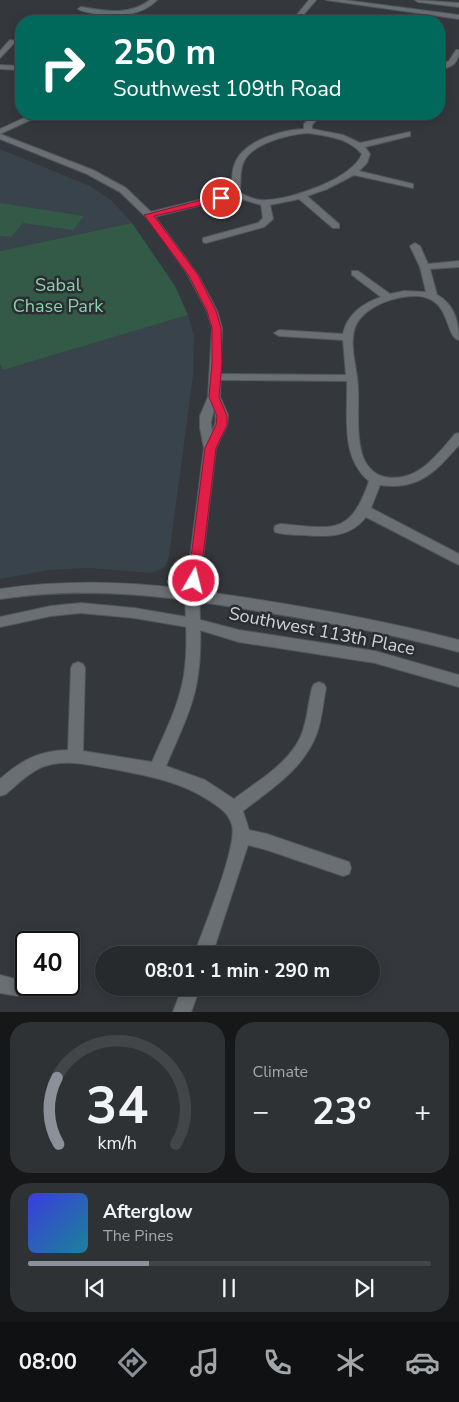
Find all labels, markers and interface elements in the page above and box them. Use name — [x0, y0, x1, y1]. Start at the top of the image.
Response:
text: 250 m — [113, 29, 216, 76]
icon: right — [30, 35, 95, 100]
text: Southwest 109th Road — [113, 74, 342, 104]
pin — [200, 177, 242, 219]
icon: arrive — [207, 184, 235, 212]
park label: Sabal Chase Park — [13, 273, 104, 318]
position arrow — [167, 554, 219, 606]
street label: Southwest 113th Place — [227, 601, 417, 661]
speed limit sign: 40 — [15, 931, 80, 996]
text: 08:01 · 1 min · 290 m — [145, 958, 330, 984]
text: Climate — [253, 1061, 308, 1083]
text: 34 — [86, 1070, 148, 1141]
text: 23° — [312, 1086, 372, 1137]
text: − — [253, 1093, 269, 1131]
text: + — [414, 1093, 431, 1131]
text: km/h — [98, 1131, 137, 1155]
text: Afterglow — [103, 1199, 193, 1225]
text: The Pines — [103, 1225, 173, 1247]
icon: previous — [81, 1274, 109, 1302]
icon: pause — [215, 1274, 243, 1302]
icon: next — [350, 1274, 378, 1302]
icon: directions — [115, 1345, 150, 1380]
icon: music — [187, 1345, 222, 1380]
icon: phone — [260, 1345, 295, 1380]
icon: climate — [333, 1345, 368, 1380]
icon: car — [405, 1345, 440, 1380]
text: 08:00 — [19, 1347, 77, 1377]

